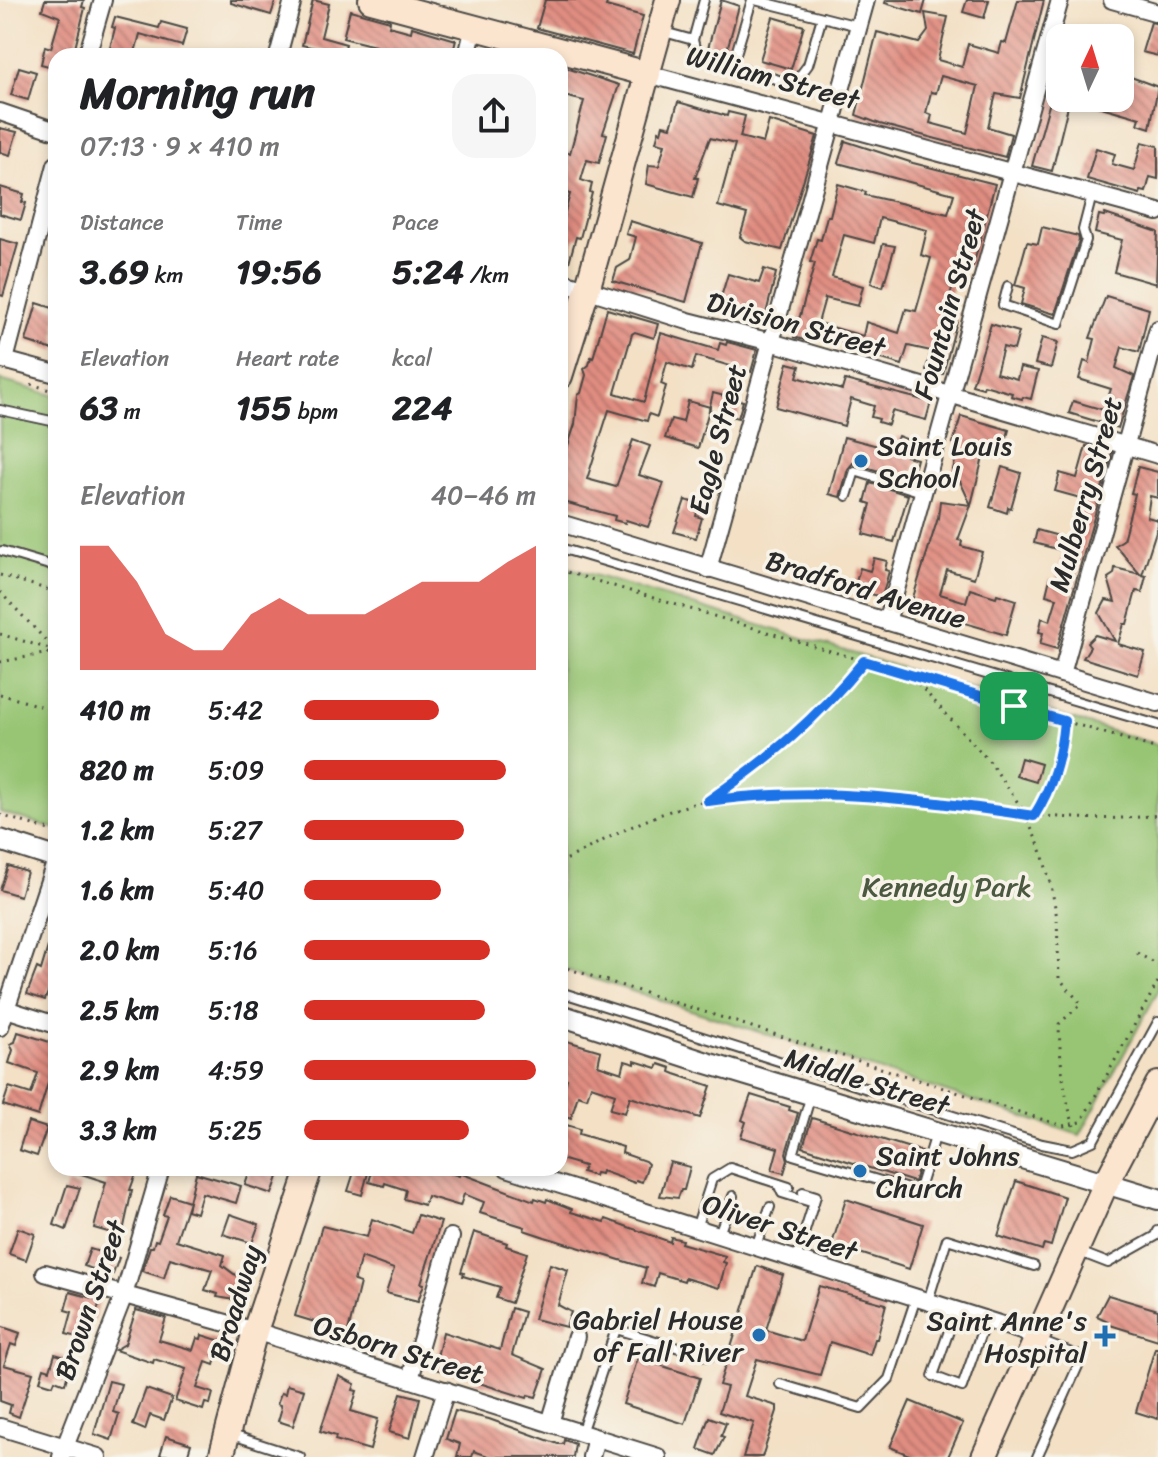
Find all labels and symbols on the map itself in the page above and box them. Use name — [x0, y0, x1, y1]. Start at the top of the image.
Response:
north arrow — [1046, 24, 1134, 112]
street label: William Street — [681, 31, 866, 125]
street label: Fountain Street — [899, 201, 1001, 405]
street label: Division Street — [701, 277, 892, 372]
street label: Eagle Street — [674, 358, 761, 520]
street label: Mulberry Street — [1034, 391, 1137, 598]
place label: Saint Louis School — [877, 421, 1013, 502]
marker: Saint Louis School — [852, 452, 870, 470]
street label: Bradford Avenue — [760, 536, 972, 643]
pin — [980, 672, 1048, 740]
park label: Kennedy Park — [862, 862, 1032, 911]
street label: Middle Street — [778, 1033, 957, 1130]
place label: Saint Johns Church — [876, 1131, 1020, 1212]
marker: Saint Johns Church — [851, 1162, 869, 1180]
street label: Oliver Street — [696, 1179, 865, 1276]
street label: Brown Street — [40, 1212, 141, 1387]
street label: Broadway — [194, 1238, 277, 1368]
place label: Gabriel House of Fall River — [573, 1295, 745, 1376]
place label: Saint Anne's Hospital — [927, 1296, 1088, 1377]
street label: Osborn Street — [307, 1300, 490, 1399]
marker: Saint Anne's Hospital — [1094, 1325, 1116, 1347]
marker: Gabriel House of Fall River — [750, 1326, 768, 1344]

